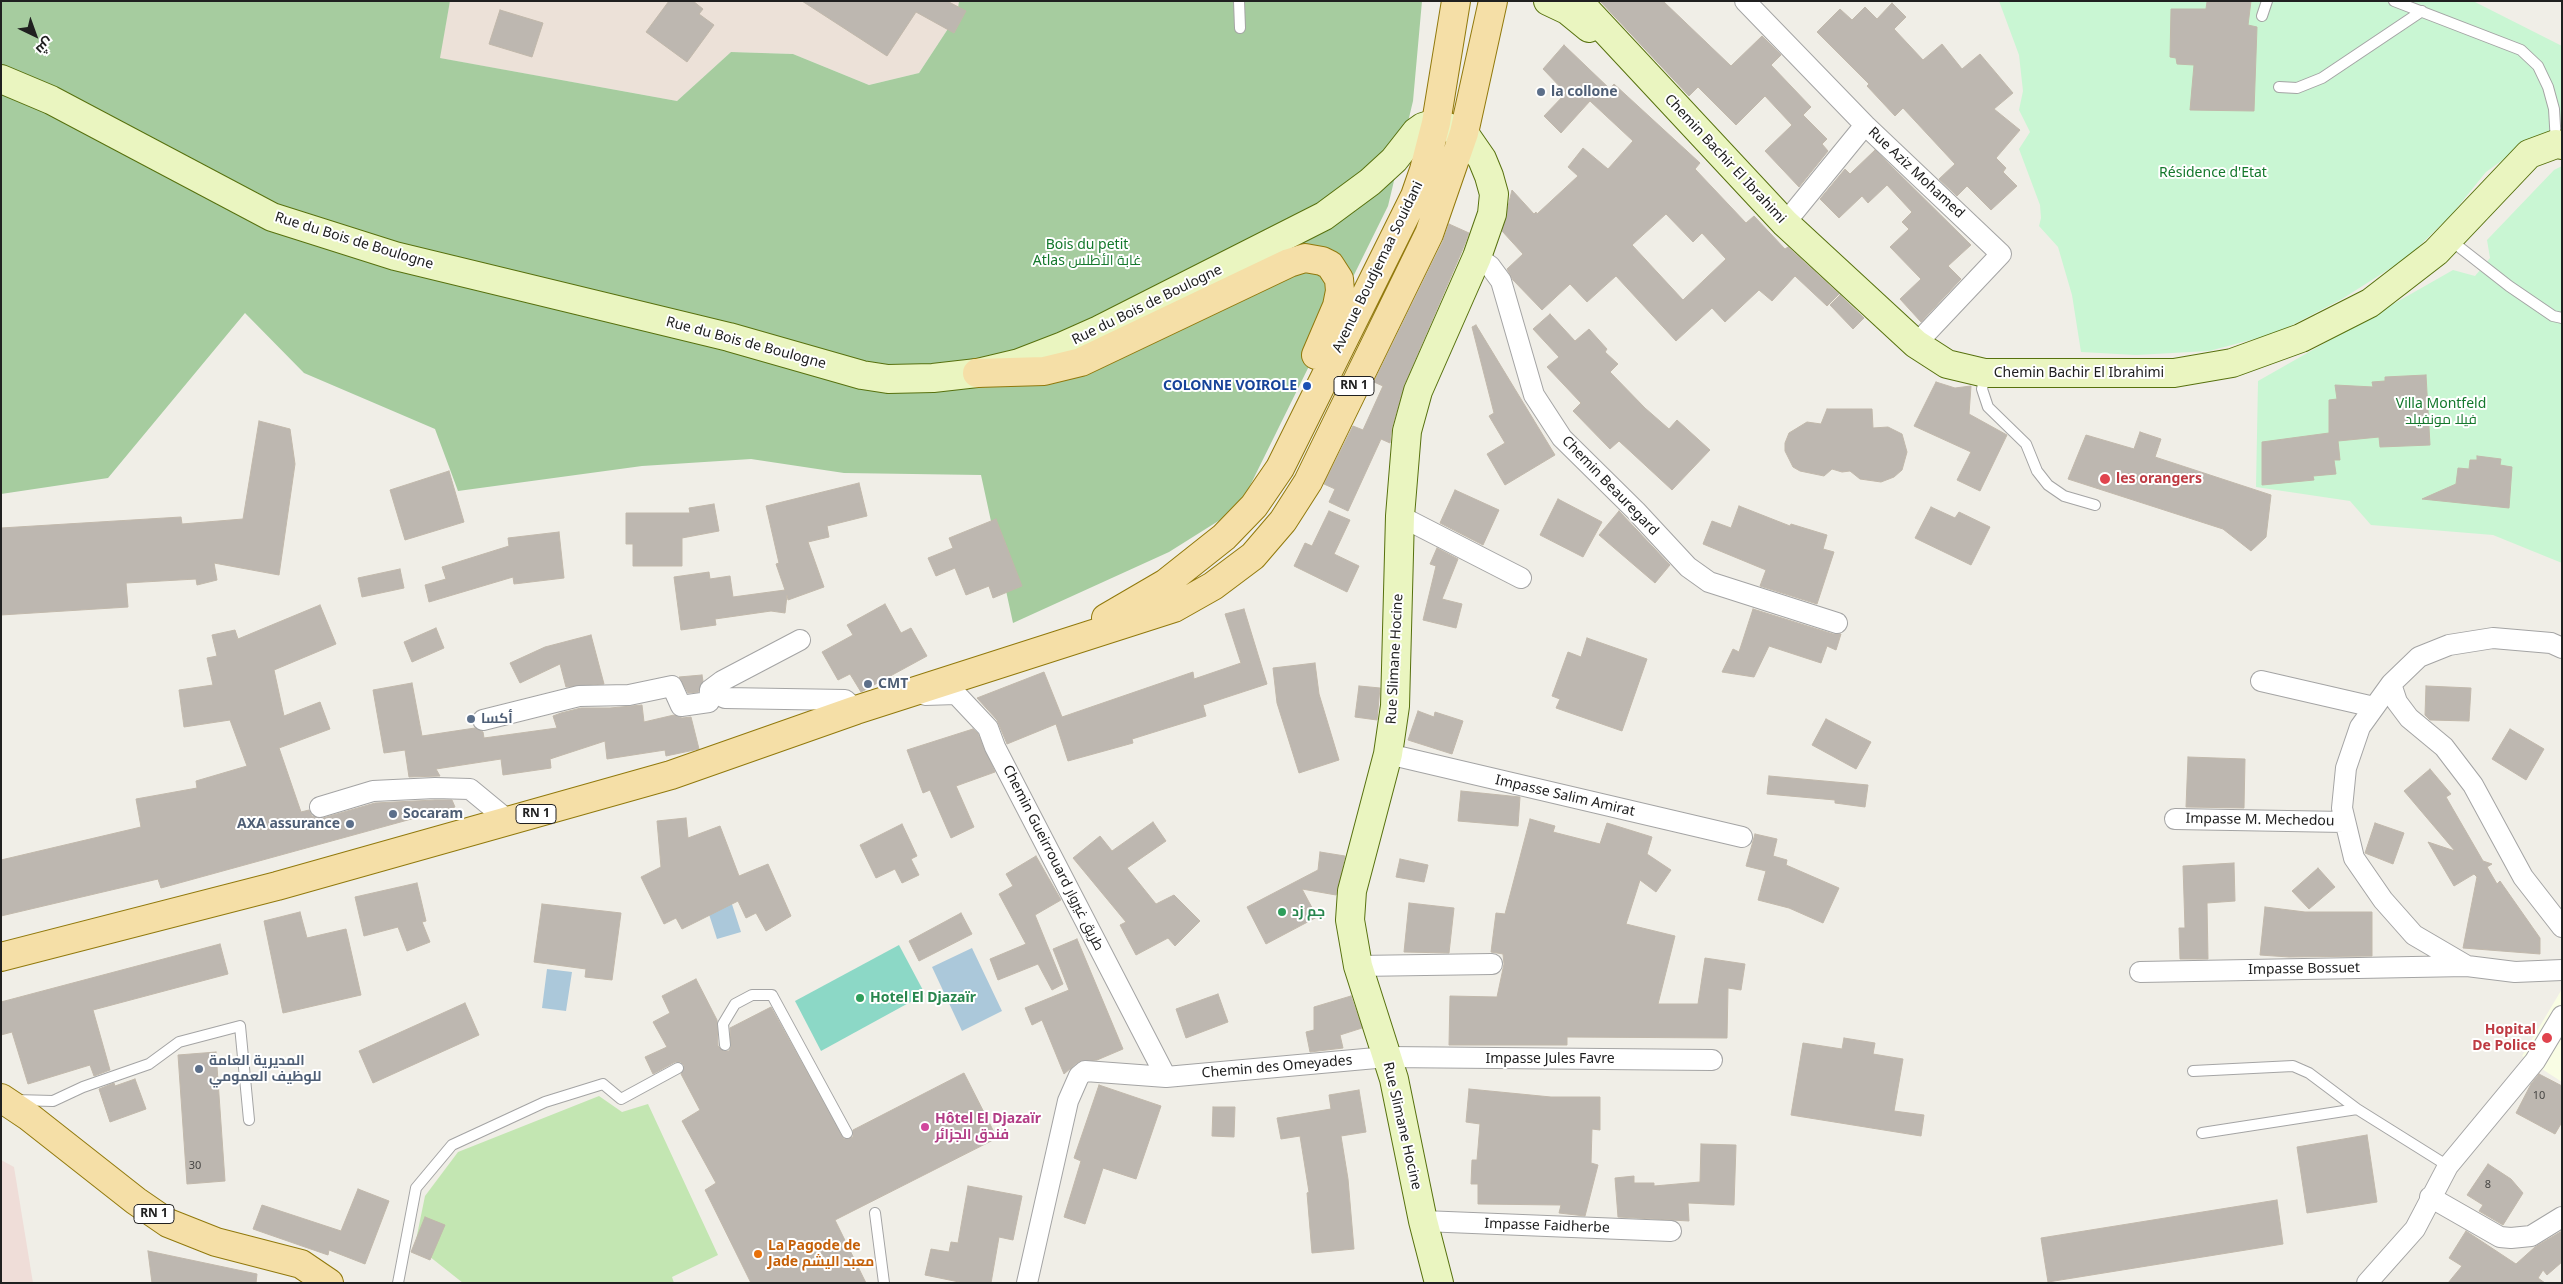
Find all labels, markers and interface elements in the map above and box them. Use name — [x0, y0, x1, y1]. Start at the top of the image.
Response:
north arrow — [10, 10, 60, 60]
text: ش — [32, 33, 58, 60]
place label: la collone — [1551, 84, 1618, 100]
marker: la collone — [1535, 86, 1547, 98]
street label: Chemin Bachir El Ibrahimi — [1661, 91, 1789, 227]
street label: Rue Aziz Mohamed — [1864, 124, 1968, 222]
park label: Résidence d'Etat — [2159, 165, 2267, 181]
street label: Avenue Boudjemaa Souidani — [1329, 179, 1427, 355]
street label: Rue du Bois de Boulogne — [273, 209, 435, 273]
park label: Bois du petit Atlas غابة الأطلس — [1033, 237, 1141, 270]
street label: Rue du Bois de Boulogne — [1069, 261, 1225, 349]
street label: Rue du Bois de Boulogne — [664, 314, 828, 372]
street label: Chemin Bachir El Ibrahimi — [1994, 365, 2164, 381]
road number: RN 1 — [1334, 376, 1374, 396]
place label: COLONNE VOIROLE — [1163, 378, 1297, 394]
marker: COLONNE VOIROLE — [1301, 380, 1313, 392]
park label: Villa Montfeld فيلا مونفيلد — [2396, 396, 2486, 428]
street label: Chemin Beauregard — [1558, 433, 1662, 539]
place label: les orangers — [2116, 471, 2202, 487]
marker: les orangers — [2098, 472, 2112, 486]
street label: Rue Slimane Hocine — [1383, 593, 1407, 725]
place label: CMT — [878, 676, 908, 692]
marker: CMT — [862, 678, 874, 690]
place label: أكسا — [481, 711, 513, 727]
marker: أكسا — [465, 713, 477, 725]
street label: Chemin Gueirrouard طريق غيروار — [999, 762, 1107, 954]
street label: Impasse Salim Amirat — [1494, 772, 1636, 820]
road number: RN 1 — [516, 804, 556, 824]
place label: Socaram — [403, 806, 463, 822]
marker: Socaram — [387, 808, 399, 820]
street label: Impasse M. Mechedou — [2185, 810, 2335, 830]
place label: AXA assurance — [237, 816, 340, 832]
marker: AXA assurance — [344, 818, 356, 830]
place label: جم زد — [1292, 904, 1325, 920]
marker: جم زد — [1276, 906, 1288, 918]
street label: Impasse Bossuet — [2248, 960, 2360, 978]
place label: Hotel El Djazaïr — [870, 990, 976, 1006]
marker: Hotel El Djazaïr — [854, 992, 866, 1004]
place label: Hopital De Police — [2472, 1022, 2536, 1054]
marker: Hopital De Police — [2540, 1031, 2554, 1045]
street label: Impasse Jules Favre — [1485, 1051, 1615, 1067]
street label: Chemin des Omeyades — [1201, 1052, 1353, 1082]
place label: المديرية العامة للوظيف العمومي — [209, 1053, 322, 1086]
street label: Rue Slimane Hocine — [1379, 1060, 1425, 1192]
marker: المديرية العامة للوظيف العمومي — [193, 1063, 205, 1075]
house number: 10 — [2533, 1089, 2545, 1103]
place label: Hôtel El Djazaïr فندق الجزائر — [935, 1111, 1041, 1144]
marker: Hôtel El Djazaïr فندق الجزائر — [919, 1121, 931, 1133]
house number: 30 — [189, 1159, 201, 1173]
house number: 8 — [2485, 1178, 2491, 1192]
road number: RN 1 — [134, 1204, 174, 1224]
street label: Impasse Faidherbe — [1484, 1215, 1610, 1237]
place label: La Pagode de Jade معبد اليشم — [768, 1238, 874, 1270]
marker: La Pagode de Jade معبد اليشم — [752, 1248, 764, 1260]

